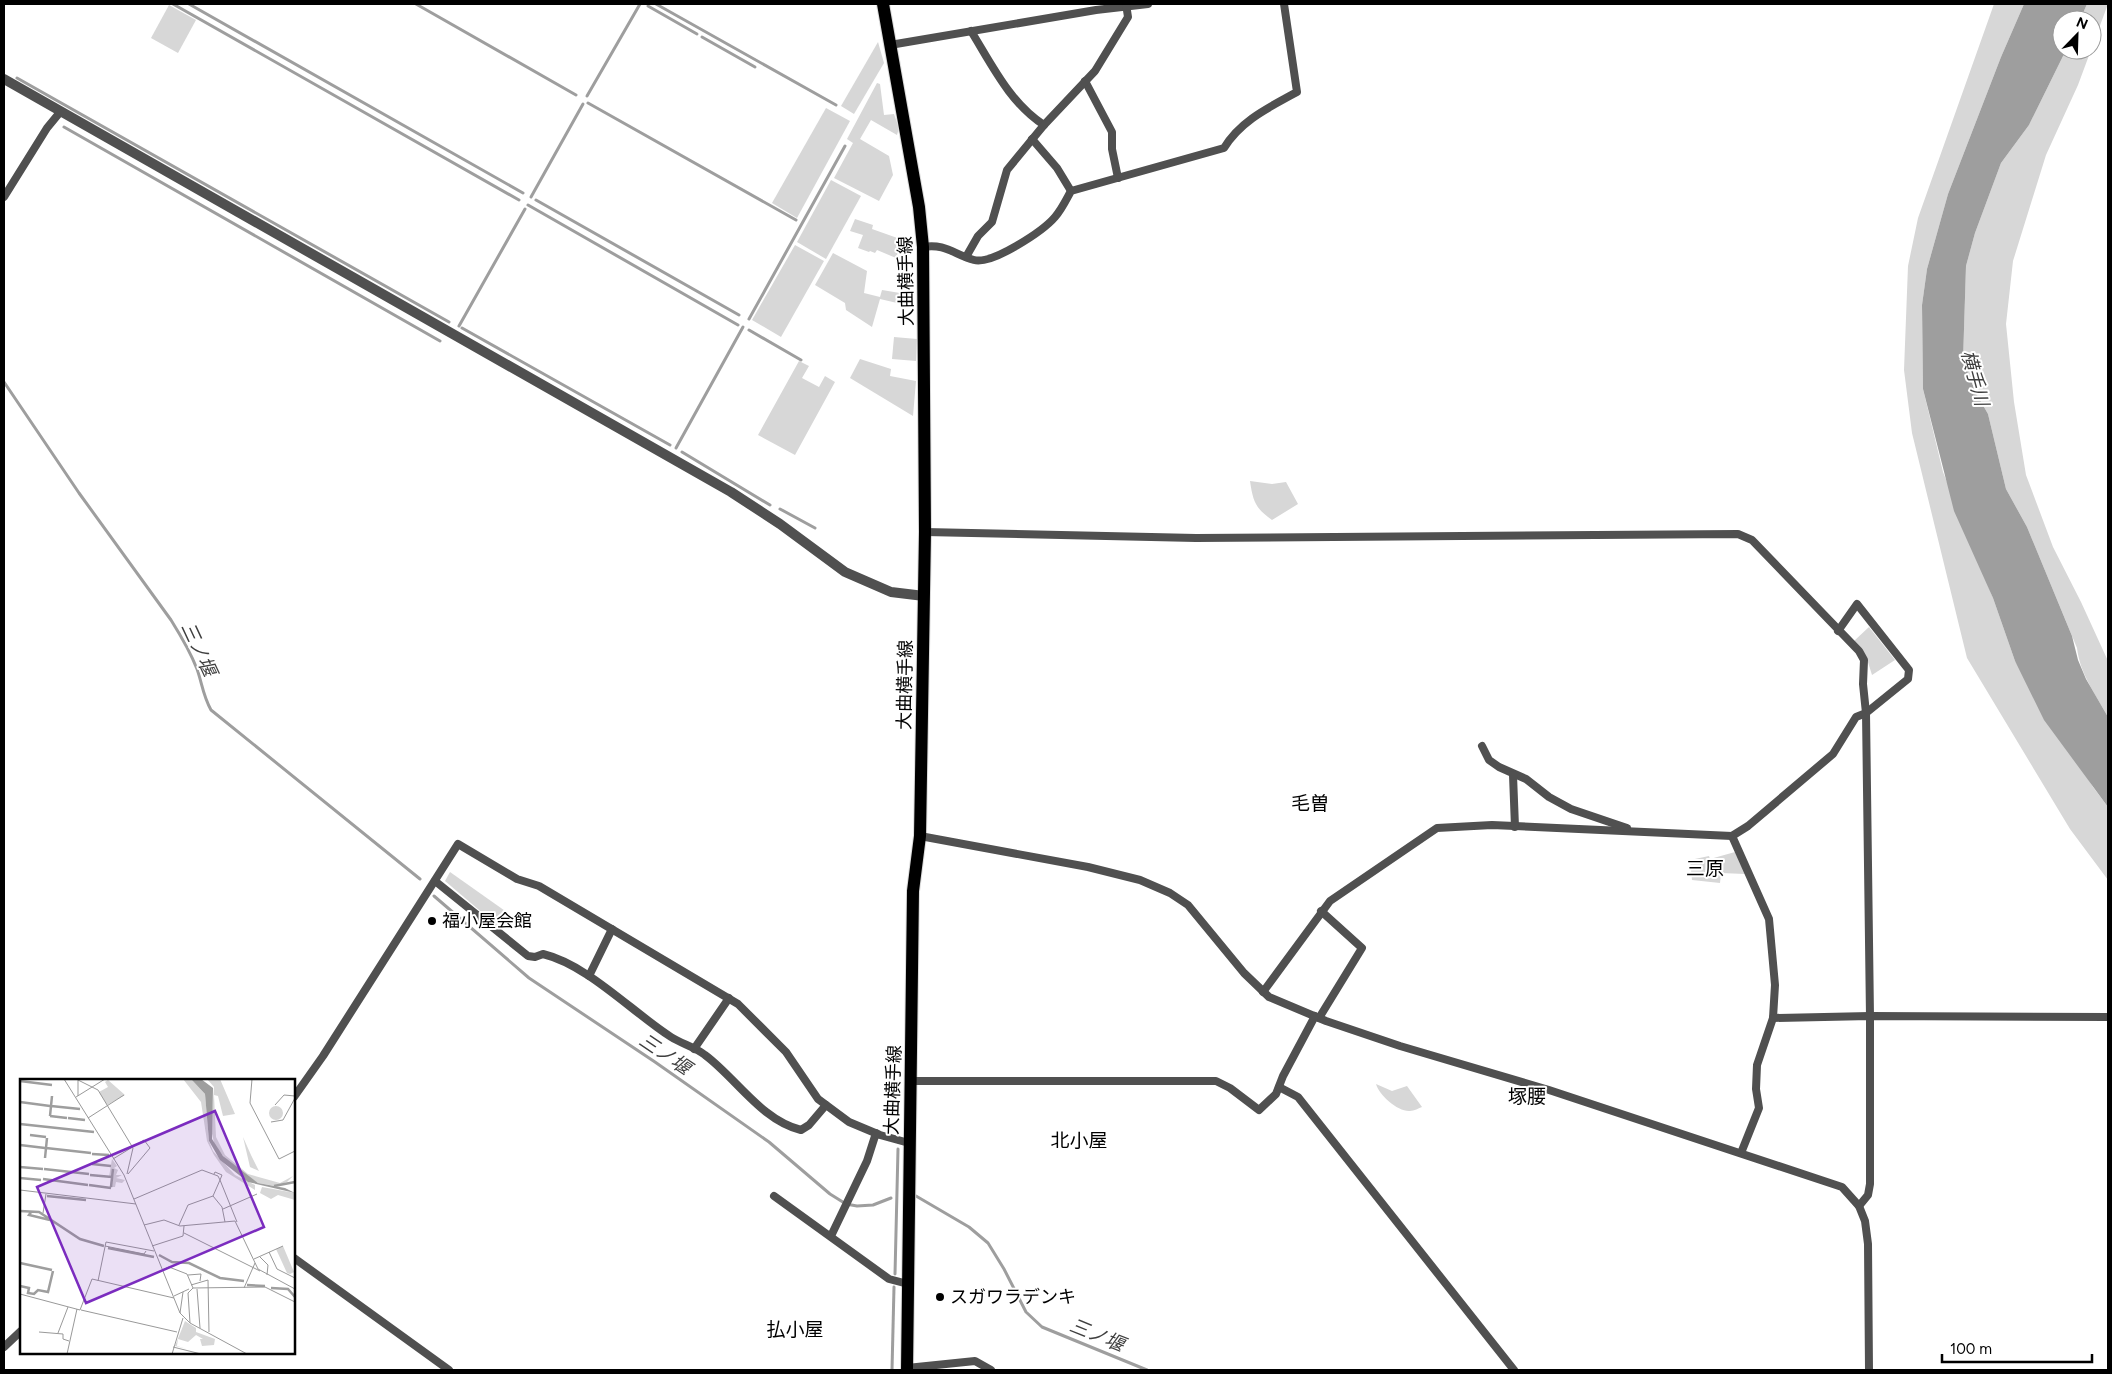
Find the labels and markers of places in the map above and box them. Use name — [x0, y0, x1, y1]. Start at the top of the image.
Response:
place label: 福小屋会館 — [442, 910, 532, 932]
marker: 福小屋会館 — [426, 915, 438, 927]
place label: スガワラデンキ — [950, 1286, 1076, 1308]
marker: スガワラデンキ — [934, 1291, 946, 1303]

